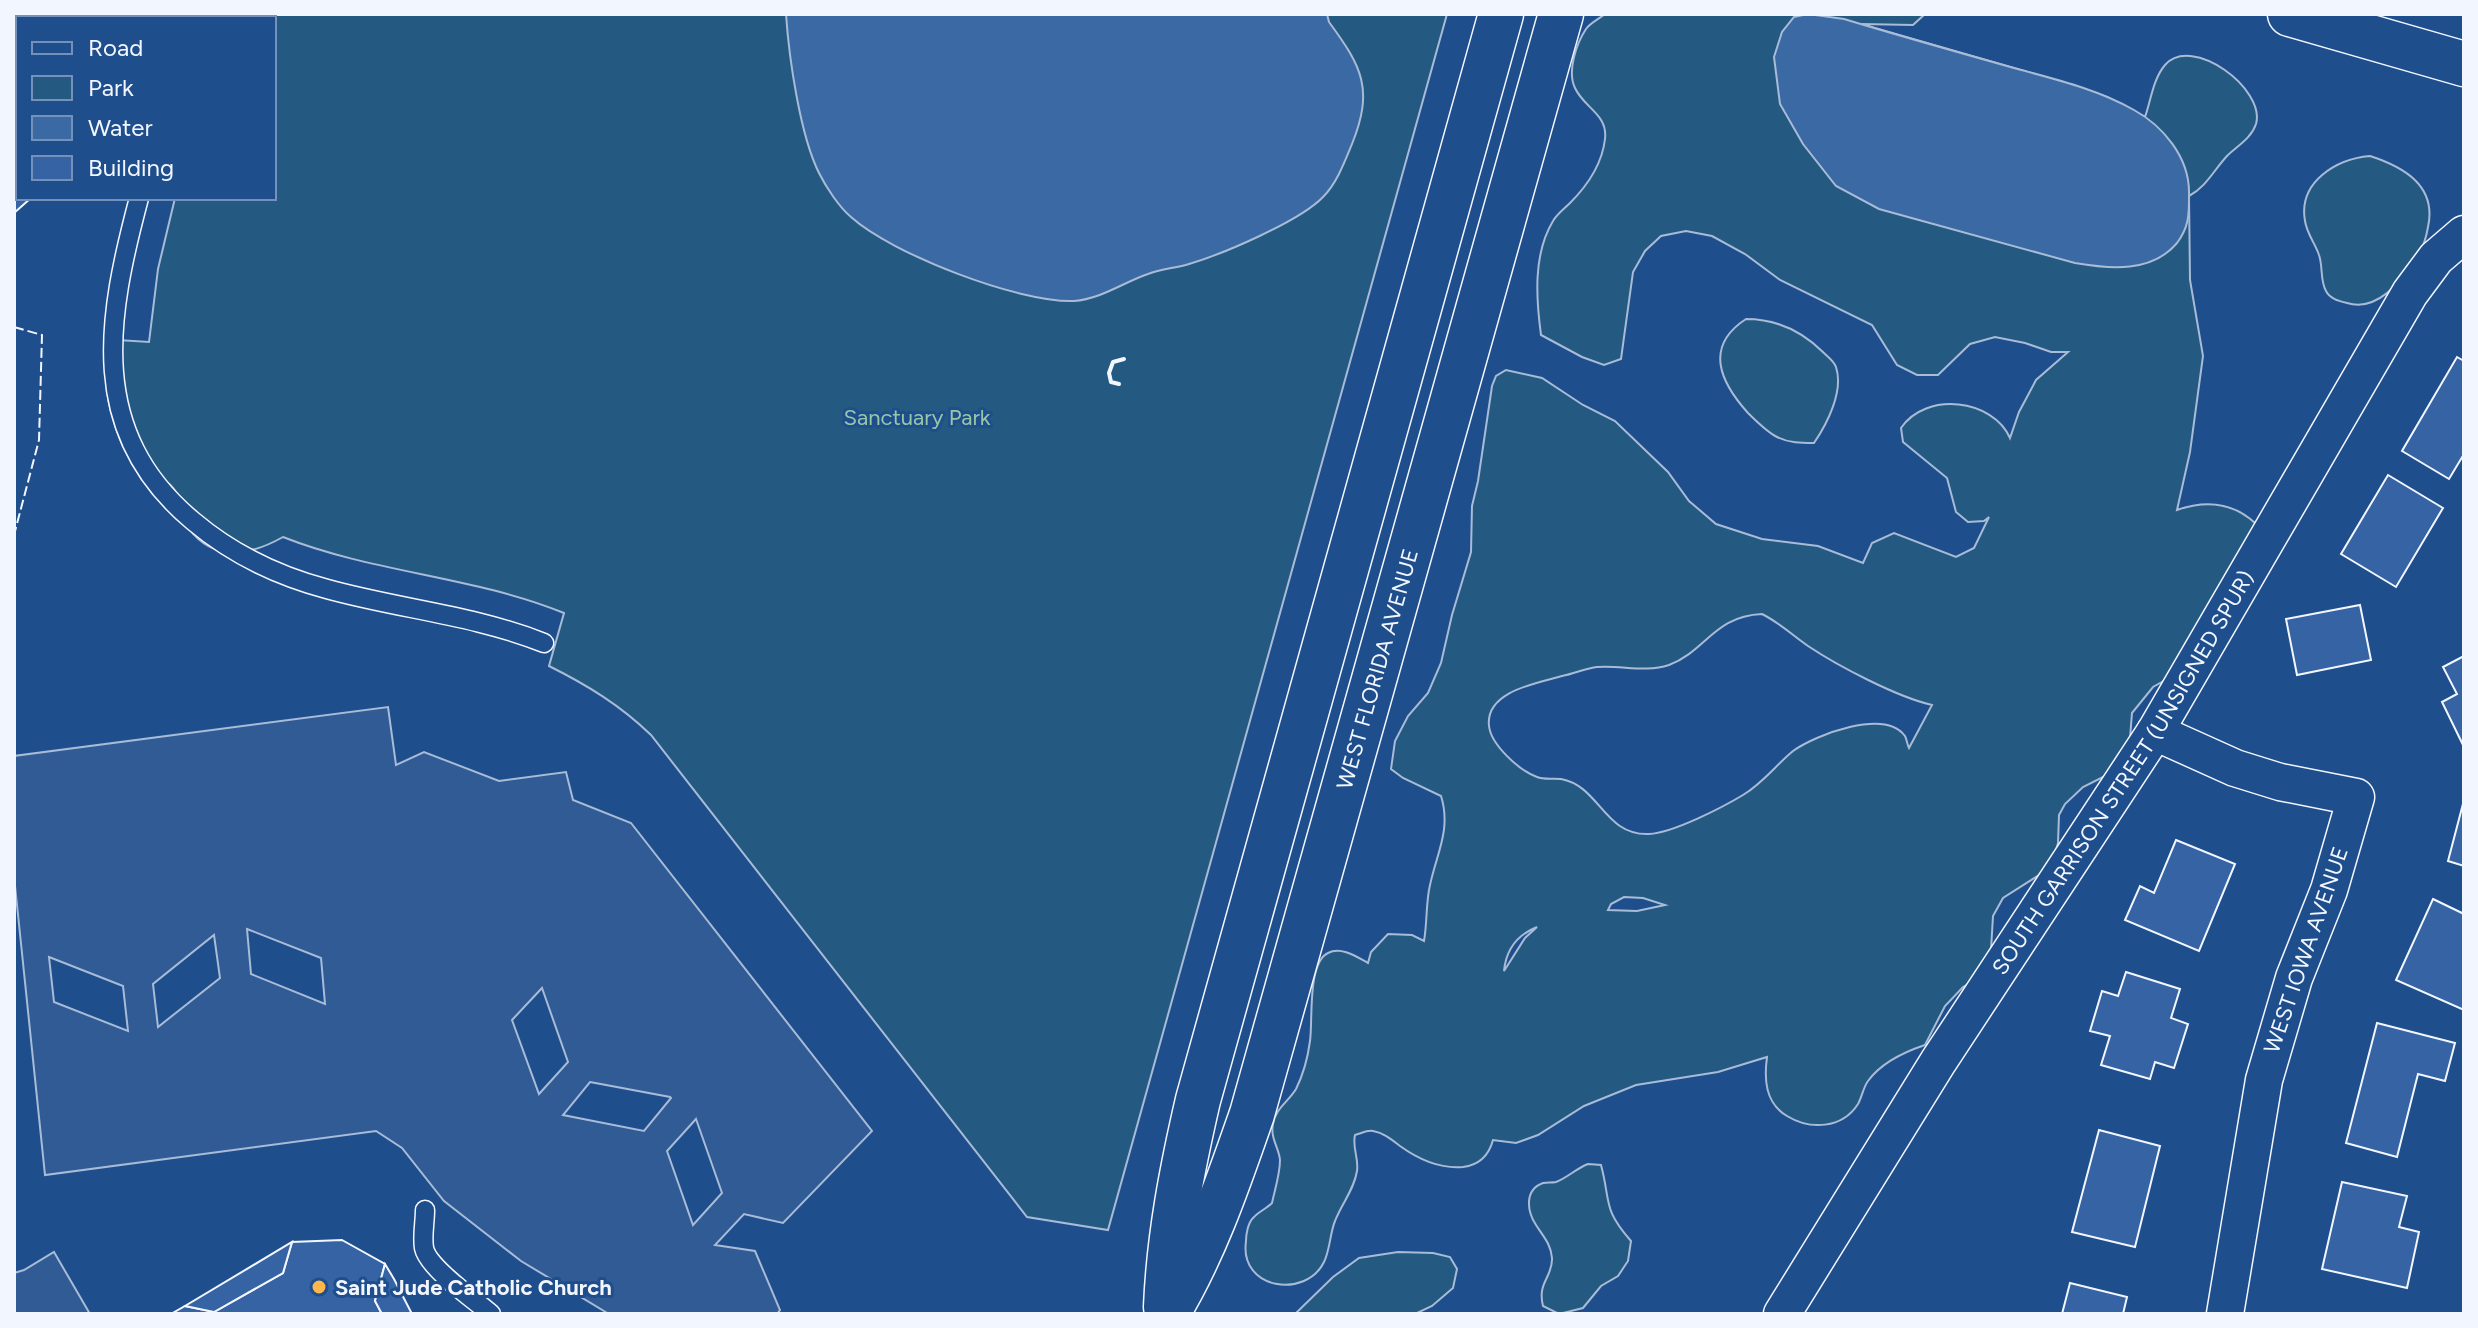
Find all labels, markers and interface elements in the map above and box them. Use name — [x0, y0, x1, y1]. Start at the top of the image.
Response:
legend — [16, 16, 276, 200]
text: Road — [88, 33, 143, 62]
text: Park — [88, 73, 134, 102]
text: Water — [88, 113, 153, 142]
text: Building — [88, 153, 174, 182]
park label: Sanctuary Park — [843, 404, 991, 431]
street label: WEST FLORIDA AVENUE — [1330, 546, 1424, 792]
street label: SOUTH GARRISON STREET (UNSIGNED SPUR) — [1986, 566, 2259, 979]
street label: WEST IOWA AVENUE — [2258, 843, 2354, 1057]
place label: Saint Jude Catholic Church — [335, 1274, 612, 1301]
marker: Saint Jude Catholic Church — [310, 1278, 328, 1296]

